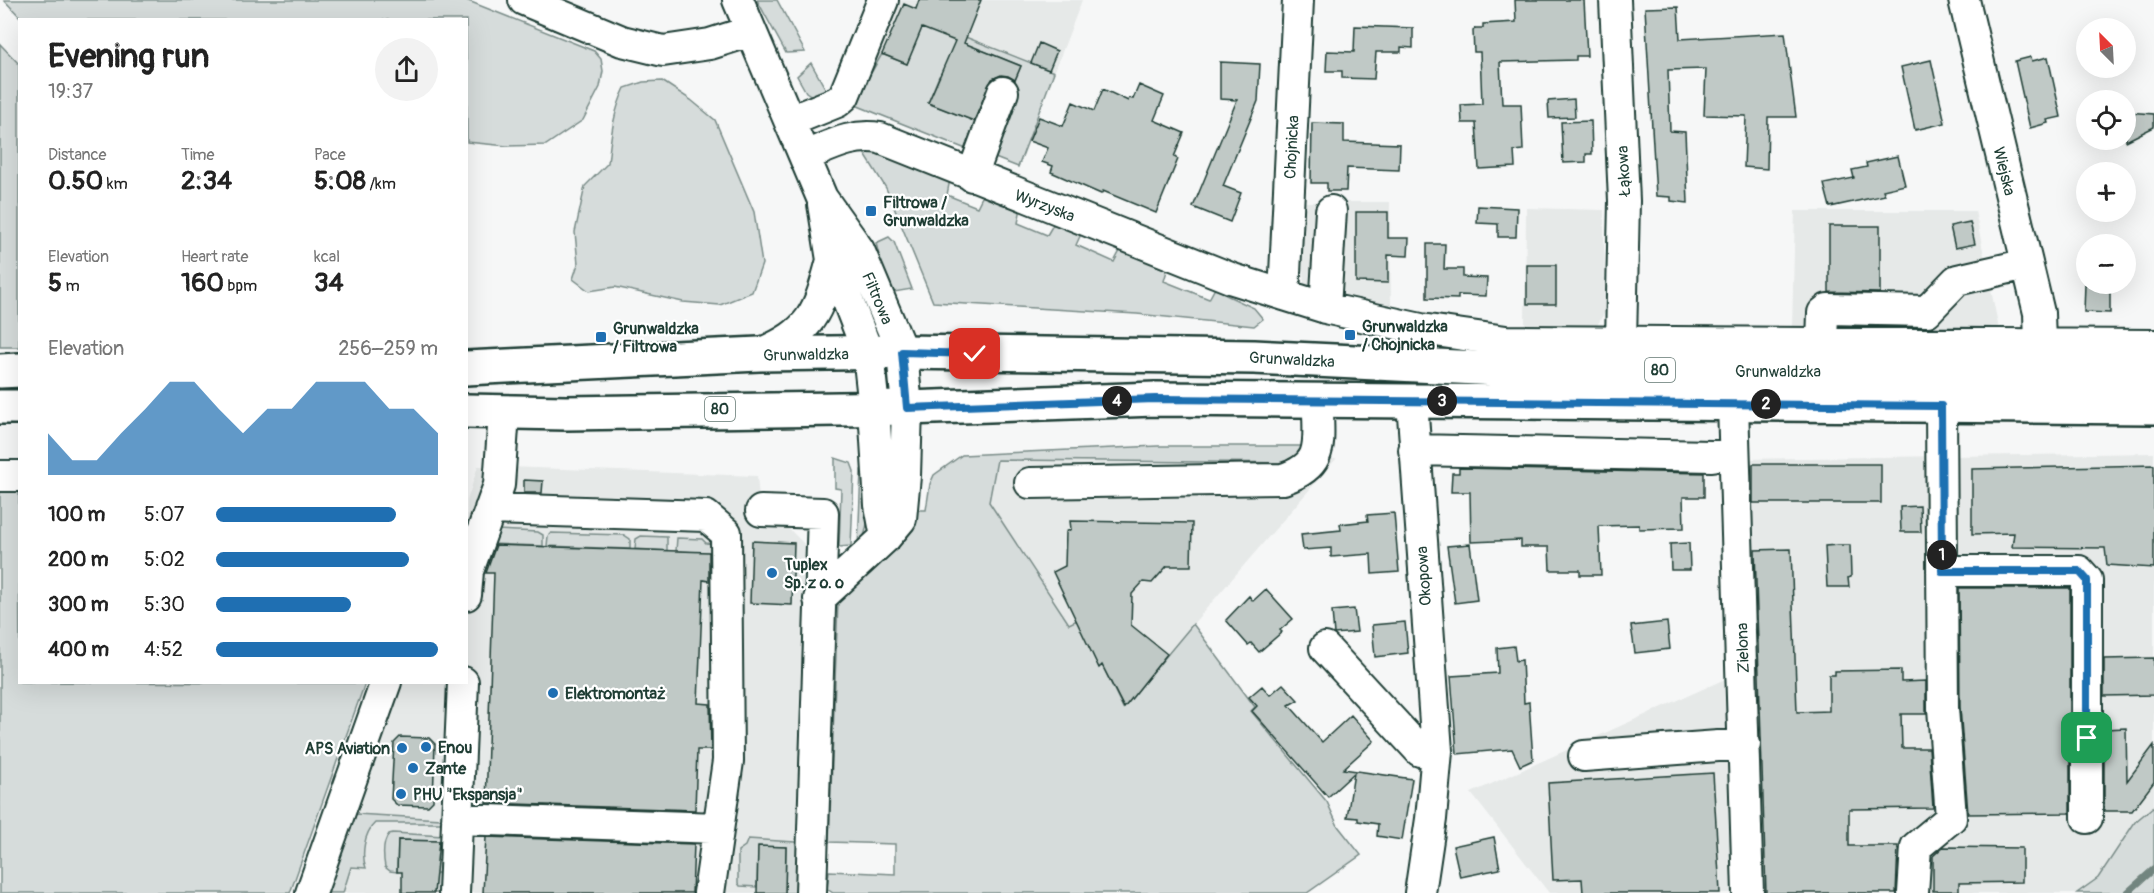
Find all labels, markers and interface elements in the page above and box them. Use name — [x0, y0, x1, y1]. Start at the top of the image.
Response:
north arrow — [2076, 18, 2136, 78]
map controls — [2076, 18, 2136, 294]
text: Evening run — [48, 36, 209, 77]
button: share — [375, 38, 438, 101]
text: 19:37 — [48, 79, 93, 104]
button: locate — [2076, 90, 2136, 150]
street label: Chojnicka — [1280, 115, 1304, 179]
text: Distance — [48, 145, 107, 165]
text: Time — [181, 145, 214, 165]
text: Pace — [314, 145, 346, 165]
street label: Łąkowa — [1613, 145, 1635, 198]
street label: Wiejska — [1988, 145, 2020, 198]
button: + — [2076, 162, 2136, 222]
text: 0.50 — [48, 165, 103, 197]
text: 2:34 — [181, 165, 232, 197]
text: 5:08 — [314, 165, 366, 197]
text: km — [103, 174, 128, 194]
text: /km — [366, 174, 396, 194]
street label: Wyrzyska — [1012, 185, 1077, 226]
place label: Filtrowa / Grunwaldzka — [883, 193, 969, 231]
marker: Filtrowa / Grunwaldzka — [864, 204, 878, 218]
button: − — [2076, 234, 2136, 294]
text: Elevation — [48, 247, 109, 267]
text: Heart rate — [181, 247, 248, 267]
text: kcal — [314, 247, 340, 267]
text: 5 — [48, 267, 62, 299]
text: 160 — [181, 267, 224, 299]
text: 34 — [314, 267, 344, 299]
street label: Filtrowa — [857, 269, 897, 328]
text: m — [62, 276, 80, 296]
text: bpm — [224, 276, 257, 296]
place label: Grunwaldzka / Chojnicka — [1362, 317, 1448, 355]
place label: Grunwaldzka / Filtrowa — [613, 319, 699, 357]
pin — [949, 328, 1000, 379]
marker: Grunwaldzka / Chojnicka — [1343, 328, 1357, 342]
marker: Grunwaldzka / Filtrowa — [594, 330, 608, 344]
text: Elevation — [48, 336, 124, 361]
text: 256–259 m — [338, 336, 438, 361]
icon: check — [958, 337, 991, 370]
street label: Grunwaldzka — [763, 344, 849, 366]
street label: Grunwaldzka — [1249, 348, 1335, 372]
road number: 80 — [1645, 358, 1675, 382]
street label: Grunwaldzka — [1735, 362, 1821, 382]
pin: 4 — [1102, 386, 1132, 416]
pin: 3 — [1427, 386, 1457, 416]
pin: 2 — [1751, 389, 1781, 419]
text: 4 — [1112, 391, 1122, 411]
text: 3 — [1438, 391, 1446, 411]
text: 2 — [1762, 394, 1770, 414]
road number: 80 — [705, 397, 735, 421]
text: 100 m — [48, 502, 105, 527]
text: 5:07 — [144, 502, 184, 527]
pin: 1 — [1927, 540, 1957, 570]
street label: Okopowa — [1412, 545, 1436, 606]
text: 1 — [1939, 545, 1945, 565]
text: 200 m — [48, 547, 109, 572]
text: 5:02 — [144, 547, 185, 572]
place label: Tuplex Sp. z o. o — [783, 555, 844, 593]
marker: Tuplex Sp. z o. o — [765, 566, 779, 580]
text: 300 m — [48, 592, 109, 617]
text: 5:30 — [144, 592, 185, 617]
street label: Zielona — [1732, 622, 1754, 673]
text: 400 m — [48, 637, 109, 662]
text: 4:52 — [144, 637, 183, 662]
place label: Elektromontaż — [565, 684, 666, 704]
marker: Elektromontaż — [546, 686, 560, 700]
pin — [2061, 712, 2112, 763]
icon: arrive — [2070, 721, 2103, 754]
place label: Enou — [438, 738, 472, 758]
place label: APS Aviation — [305, 739, 390, 759]
marker: Enou — [419, 740, 433, 754]
marker: APS Aviation — [395, 741, 409, 755]
place label: Zante — [425, 759, 467, 779]
marker: Zante — [406, 761, 420, 775]
place label: PHU "Ekspansja" — [413, 785, 523, 805]
marker: PHU "Ekspansja" — [394, 787, 408, 801]

